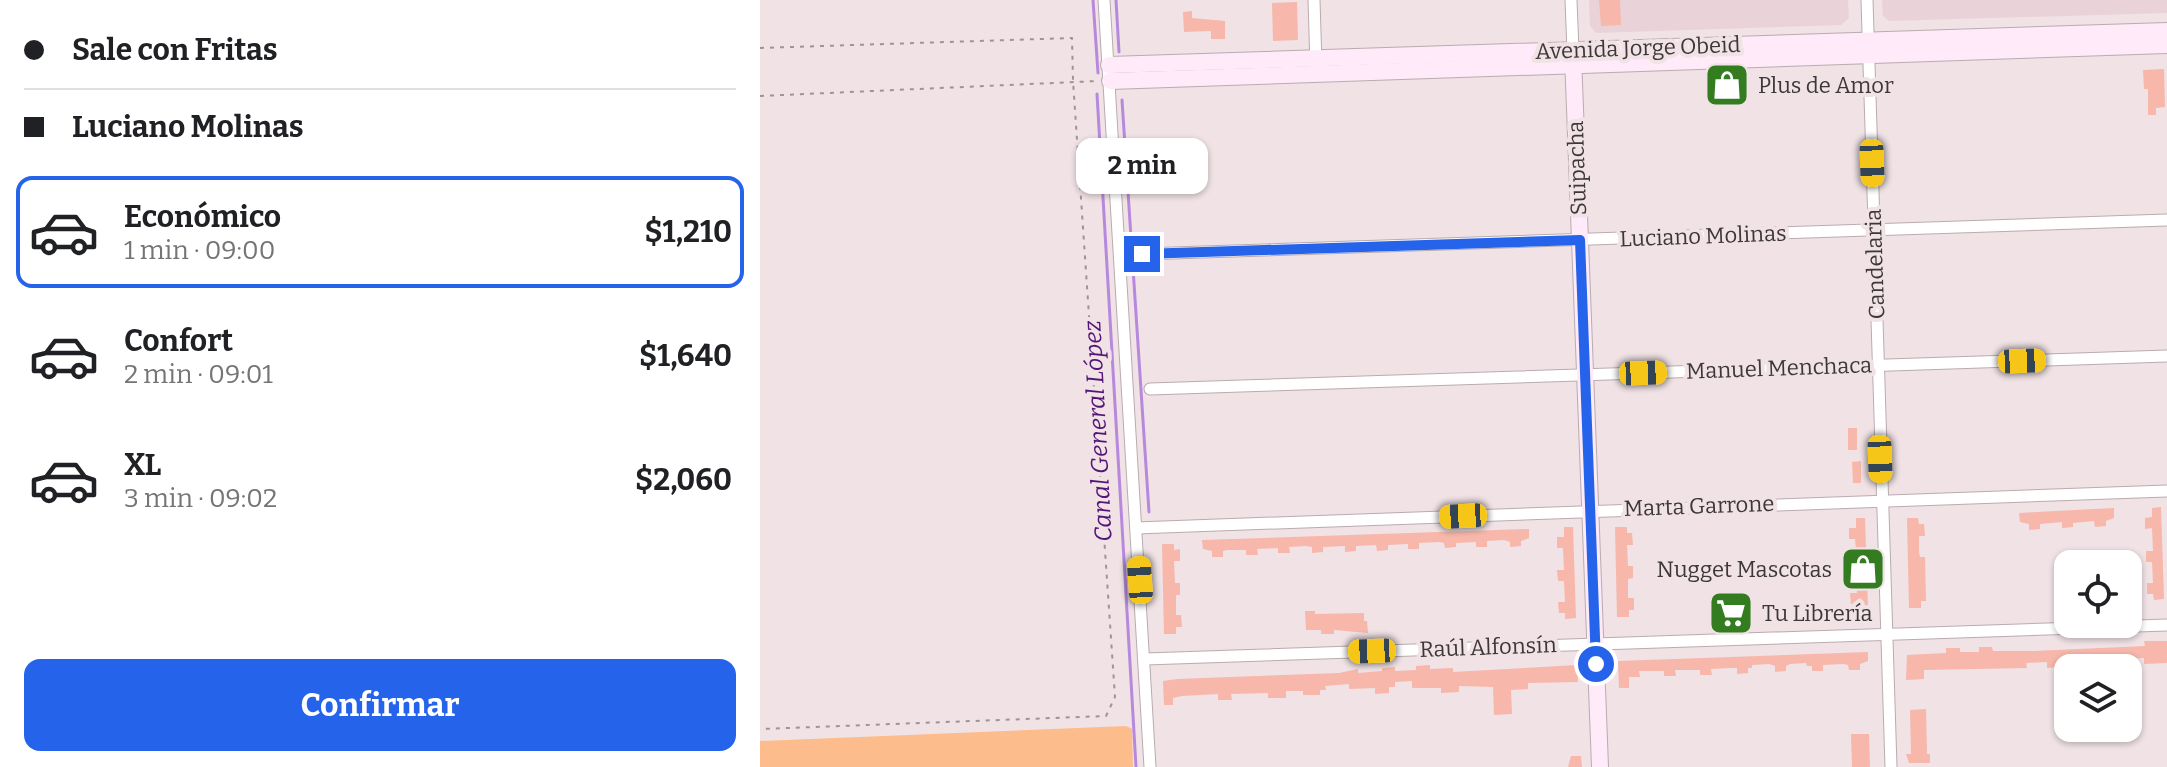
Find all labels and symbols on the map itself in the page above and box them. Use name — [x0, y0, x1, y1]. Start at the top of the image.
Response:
street label: Avenida Jorge Obeid — [1535, 31, 1741, 65]
shop icon: Plus de Amor — [1703, 61, 1751, 109]
place label: Plus de Amor — [1758, 72, 1894, 99]
street label: Suipacha — [1562, 120, 1592, 216]
callout: 2 min — [1076, 138, 1208, 194]
car — [1859, 139, 1885, 187]
street label: Candelaria — [1860, 208, 1890, 320]
street label: Luciano Molinas — [1619, 220, 1787, 252]
route end — [1124, 236, 1160, 272]
water label: Canal General López — [1078, 320, 1118, 542]
car — [1998, 348, 2046, 374]
street label: Manuel Menchaca — [1685, 351, 1873, 385]
car — [1619, 360, 1667, 386]
car — [1867, 435, 1893, 483]
street label: Marta Garrone — [1623, 490, 1775, 522]
car — [1438, 503, 1488, 529]
shop icon: Nugget Mascotas — [1839, 545, 1887, 593]
car — [1126, 555, 1154, 605]
place label: Nugget Mascotas — [1656, 556, 1832, 583]
supermarket icon: Tu Librería — [1707, 589, 1755, 637]
place label: Tu Librería — [1762, 600, 1873, 627]
street label: Raúl Alfonsín — [1419, 631, 1557, 663]
car — [1348, 638, 1396, 664]
route start — [1578, 646, 1614, 682]

